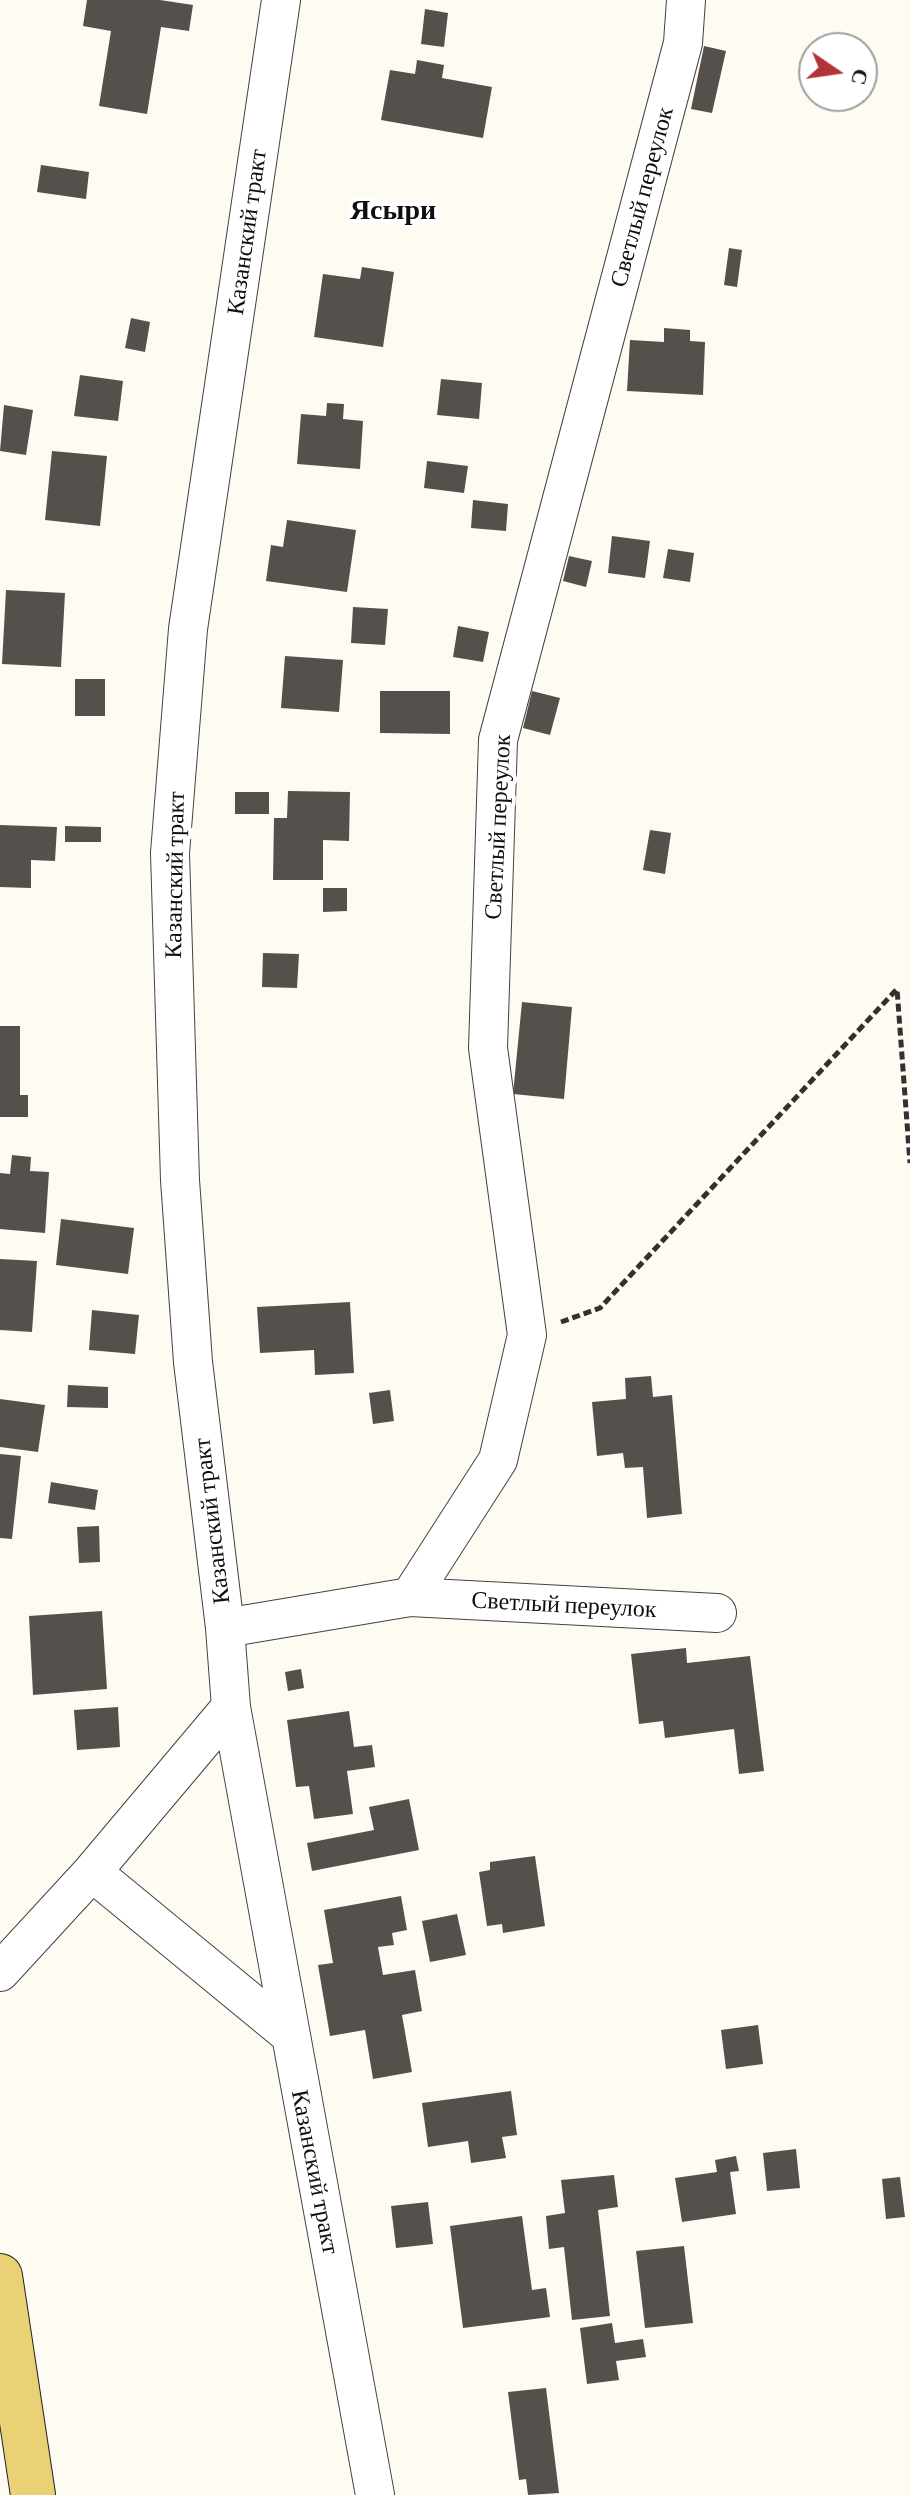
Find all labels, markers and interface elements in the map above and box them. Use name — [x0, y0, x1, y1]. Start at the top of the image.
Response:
north arrow — [798, 32, 878, 112]
text: С — [846, 67, 874, 88]
street label: Светлый переулок — [604, 104, 680, 290]
street label: Казанский тракт — [221, 147, 273, 317]
district label: Ясыри — [350, 193, 436, 227]
street label: Светлый переулок — [479, 734, 517, 920]
street label: Казанский тракт — [159, 791, 191, 959]
street label: Казанский тракт — [188, 1436, 236, 1606]
street label: Светлый переулок — [471, 1586, 657, 1624]
street label: Казанский тракт — [285, 2087, 345, 2257]

